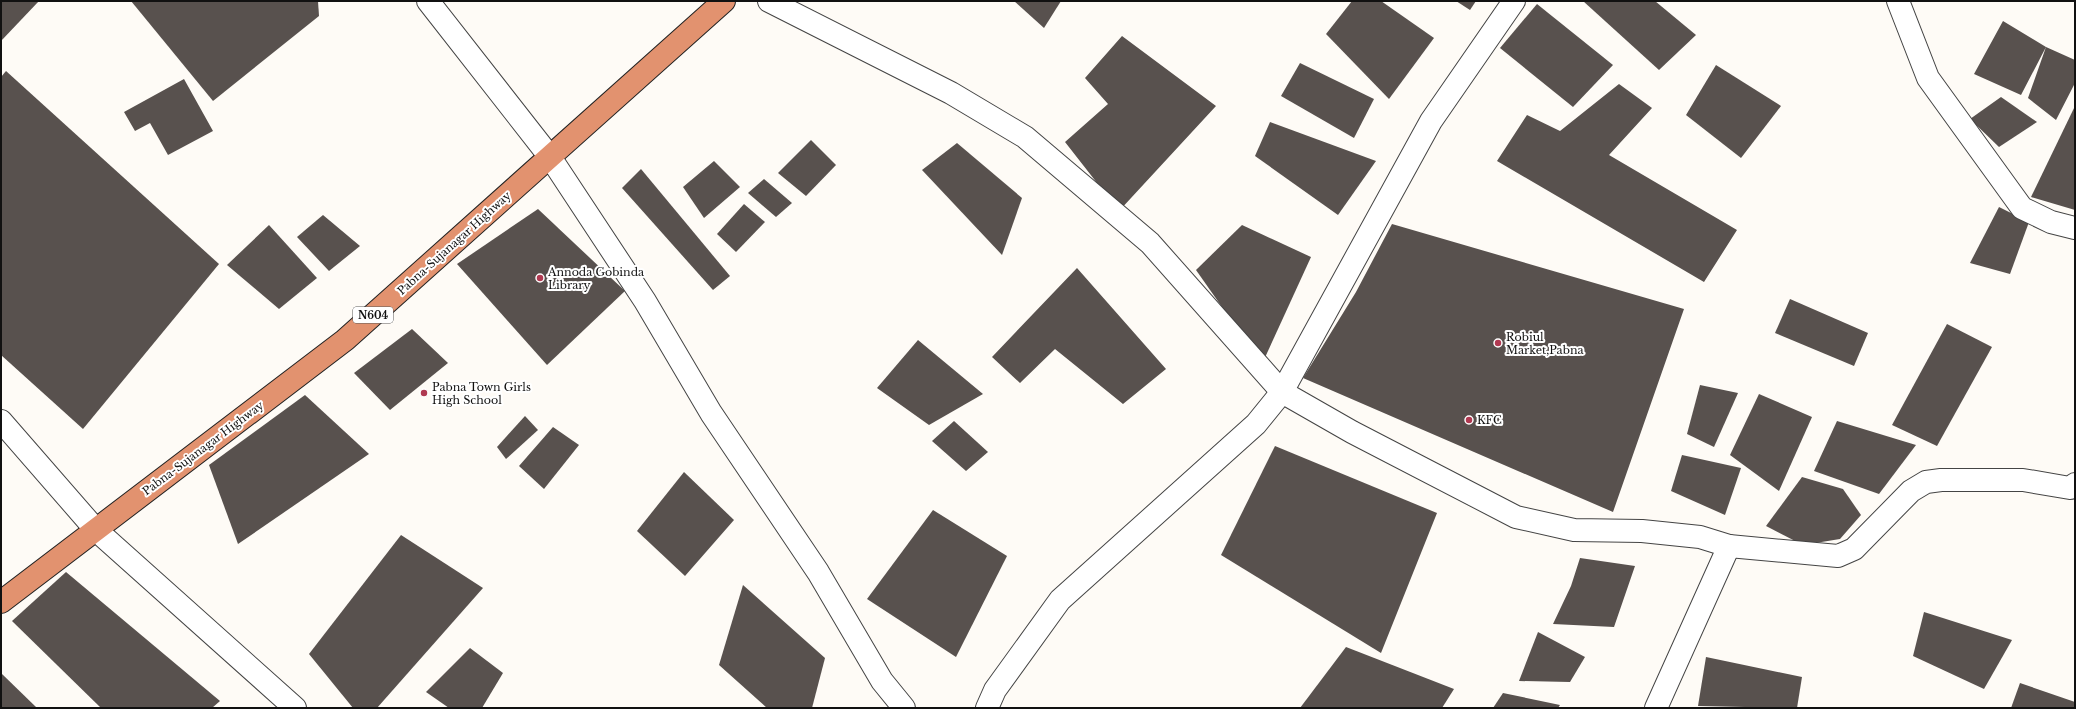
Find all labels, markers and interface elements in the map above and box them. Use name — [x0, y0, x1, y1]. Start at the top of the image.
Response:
street label: Pabna-Sujanagar Highway — [394, 188, 514, 298]
place label: Annoda Gobinda Library — [547, 265, 645, 292]
marker: Annoda Gobinda Library — [535, 273, 545, 283]
road number: N604 — [353, 307, 393, 323]
place label: Robiul Market,Pabna — [1506, 330, 1584, 357]
marker: Robiul Market,Pabna — [1493, 338, 1503, 348]
place label: Pabna Town Girls High School — [432, 380, 531, 407]
marker: Pabna Town Girls High School — [419, 388, 429, 398]
street label: Pabna-Sujanagar Highway — [140, 398, 266, 498]
place label: KFC — [1477, 413, 1502, 427]
marker: KFC — [1464, 415, 1474, 425]

